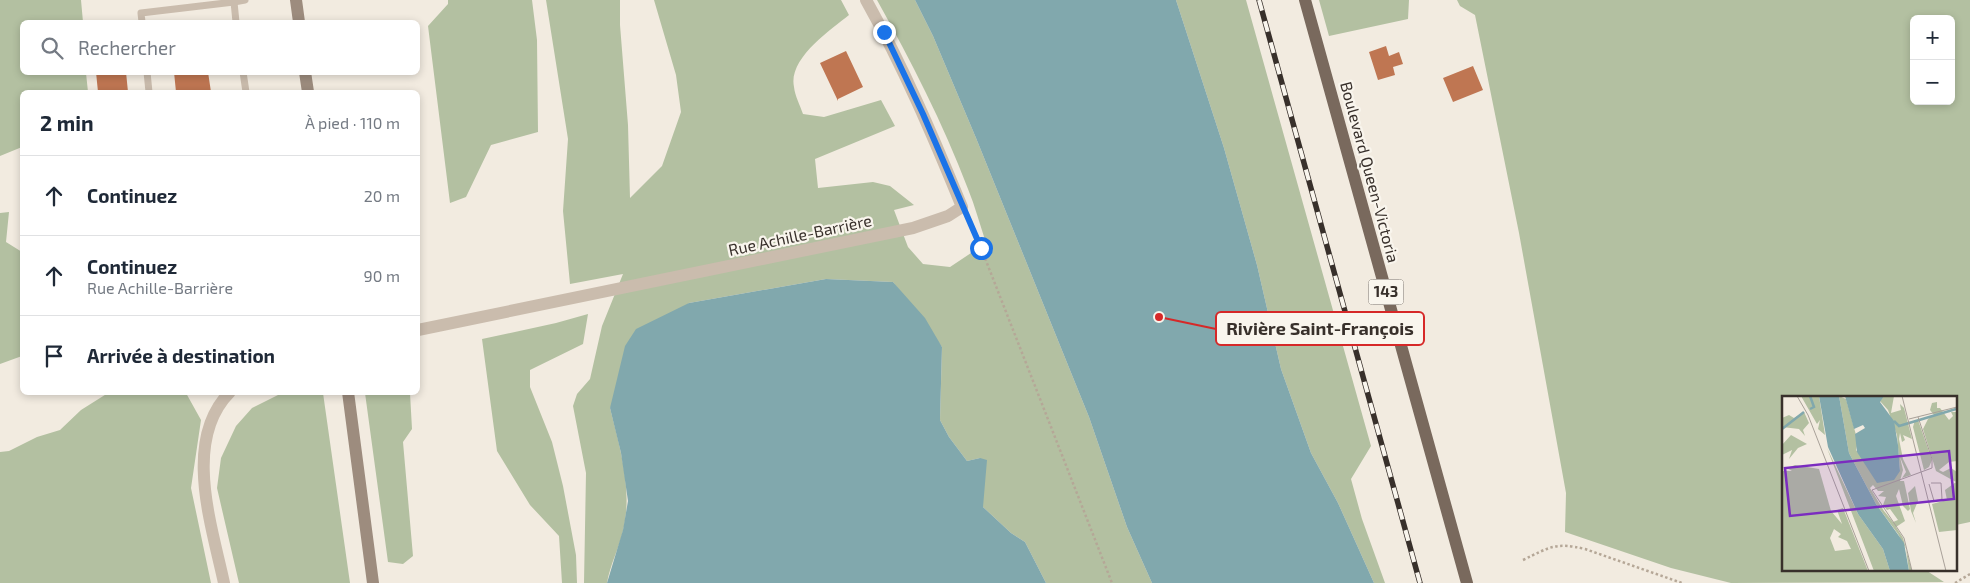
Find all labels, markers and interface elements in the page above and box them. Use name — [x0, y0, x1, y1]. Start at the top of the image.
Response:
map controls — [1910, 15, 1955, 105]
button: + — [1910, 15, 1955, 60]
search box — [20, 20, 420, 75]
route end — [873, 21, 896, 44]
icon: search — [38, 34, 66, 62]
text: Rechercher — [78, 36, 176, 59]
button: − — [1910, 60, 1955, 105]
street label: Boulevard Queen-Victoria — [1336, 79, 1404, 265]
text: 2 min — [40, 110, 94, 135]
text: À pied · 110 m — [305, 113, 400, 132]
icon: ahead — [40, 182, 68, 210]
text: Continuez — [87, 184, 177, 207]
text: 20 m — [364, 186, 400, 205]
street label: Rue Achille-Barrière — [727, 210, 873, 259]
route start — [970, 237, 993, 260]
text: Continuez — [87, 255, 177, 278]
icon: ahead — [40, 262, 68, 290]
text: 90 m — [364, 266, 400, 285]
text: Rue Achille-Barrière — [87, 278, 233, 297]
road number: 143 — [1368, 280, 1404, 304]
callout: Rivière Saint-François — [1216, 312, 1424, 345]
text: Rivière Saint-François — [1226, 317, 1414, 340]
icon: arrive — [40, 342, 68, 370]
text: Arrivée à destination — [87, 344, 275, 367]
inset map — [1782, 396, 1958, 570]

